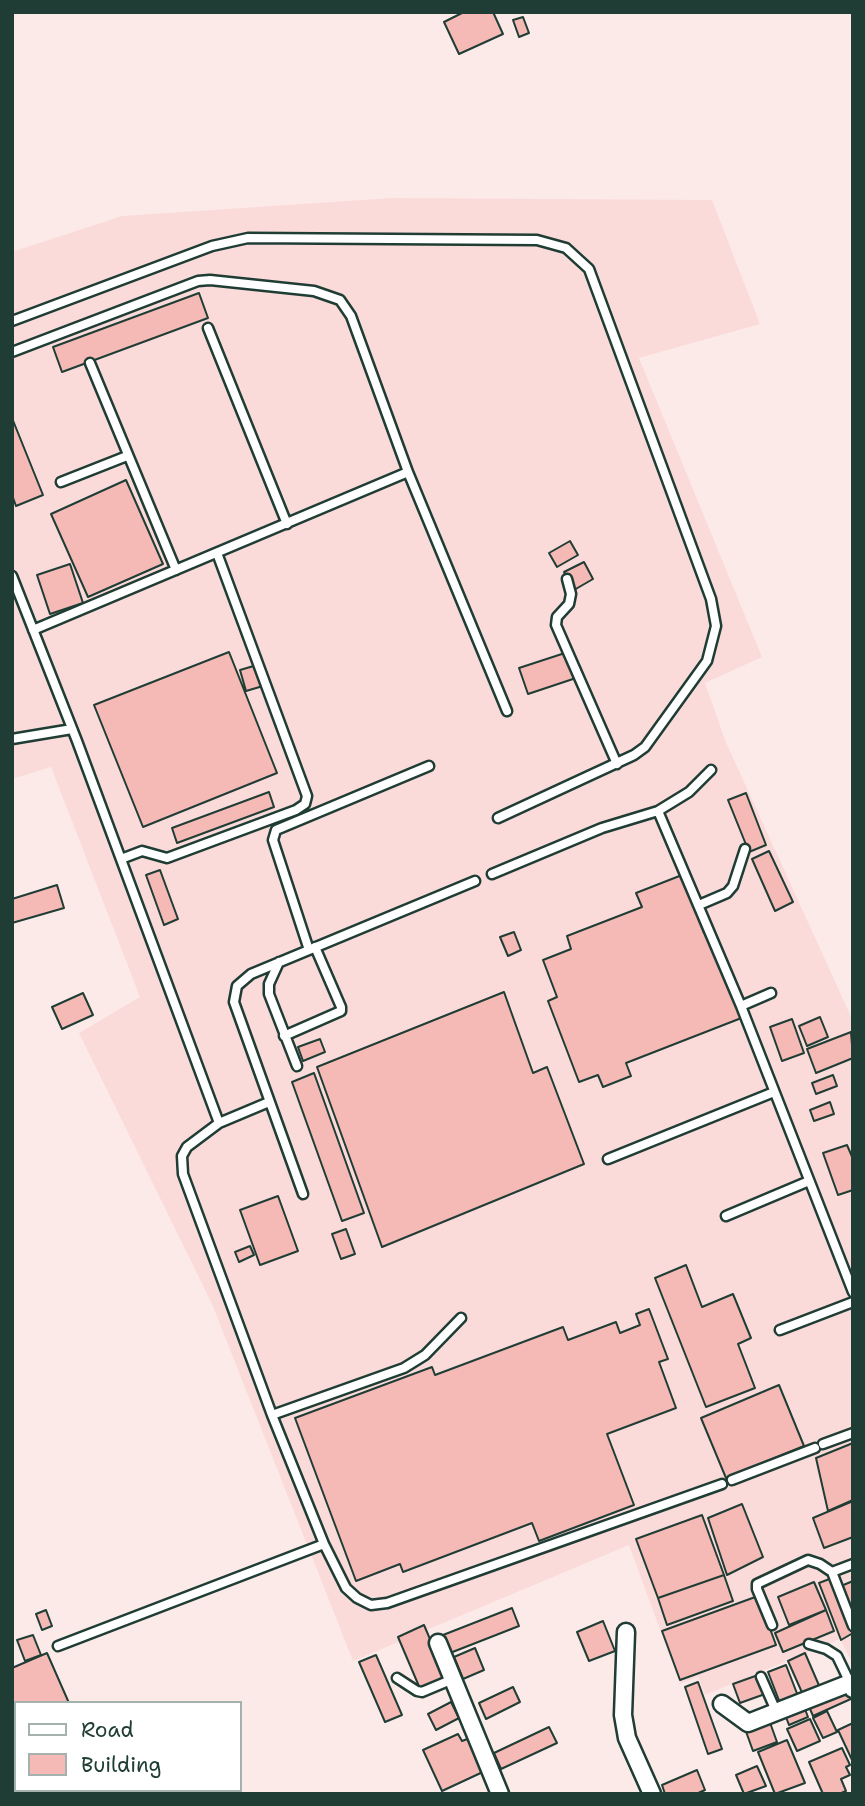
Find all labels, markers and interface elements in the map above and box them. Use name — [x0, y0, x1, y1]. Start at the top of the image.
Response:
legend — [14, 1701, 242, 1792]
text: Road — [81, 1716, 134, 1744]
text: Building — [81, 1751, 161, 1779]

